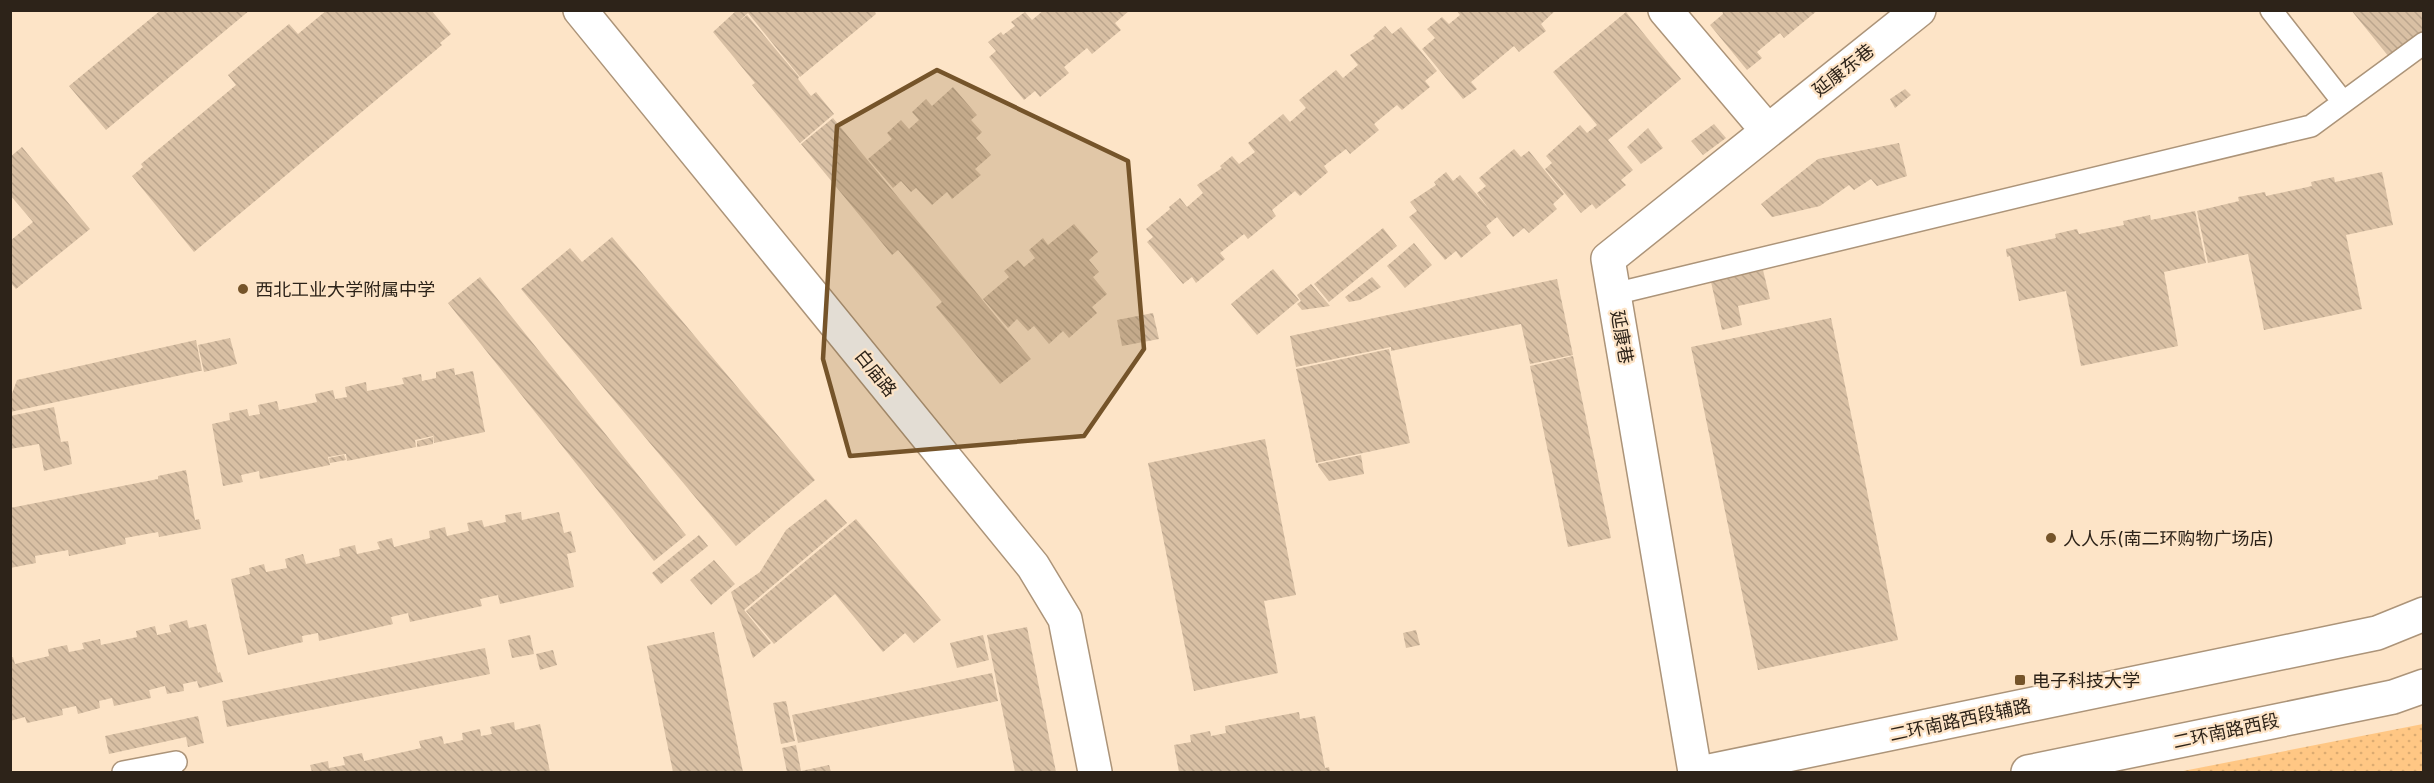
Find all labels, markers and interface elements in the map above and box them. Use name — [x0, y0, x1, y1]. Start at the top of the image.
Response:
street label: 延康东巷 — [1808, 40, 1878, 100]
place label: 西北工业大学附属中学 — [255, 279, 435, 300]
marker: 西北工业大学附属中学 — [236, 282, 250, 296]
street label: 延康巷 — [1607, 309, 1637, 365]
street label: 白庙路 — [851, 345, 901, 401]
place label: 人人乐(南二环购物广场店) — [2063, 528, 2274, 549]
marker: 人人乐(南二环购物广场店) — [2044, 531, 2058, 545]
place label: 电子科技大学 — [2032, 670, 2140, 691]
marker: 电子科技大学 — [2013, 673, 2027, 687]
street label: 二环南路西段辅路 — [1887, 695, 2033, 745]
street label: 二环南路西段 — [2171, 710, 2281, 752]

